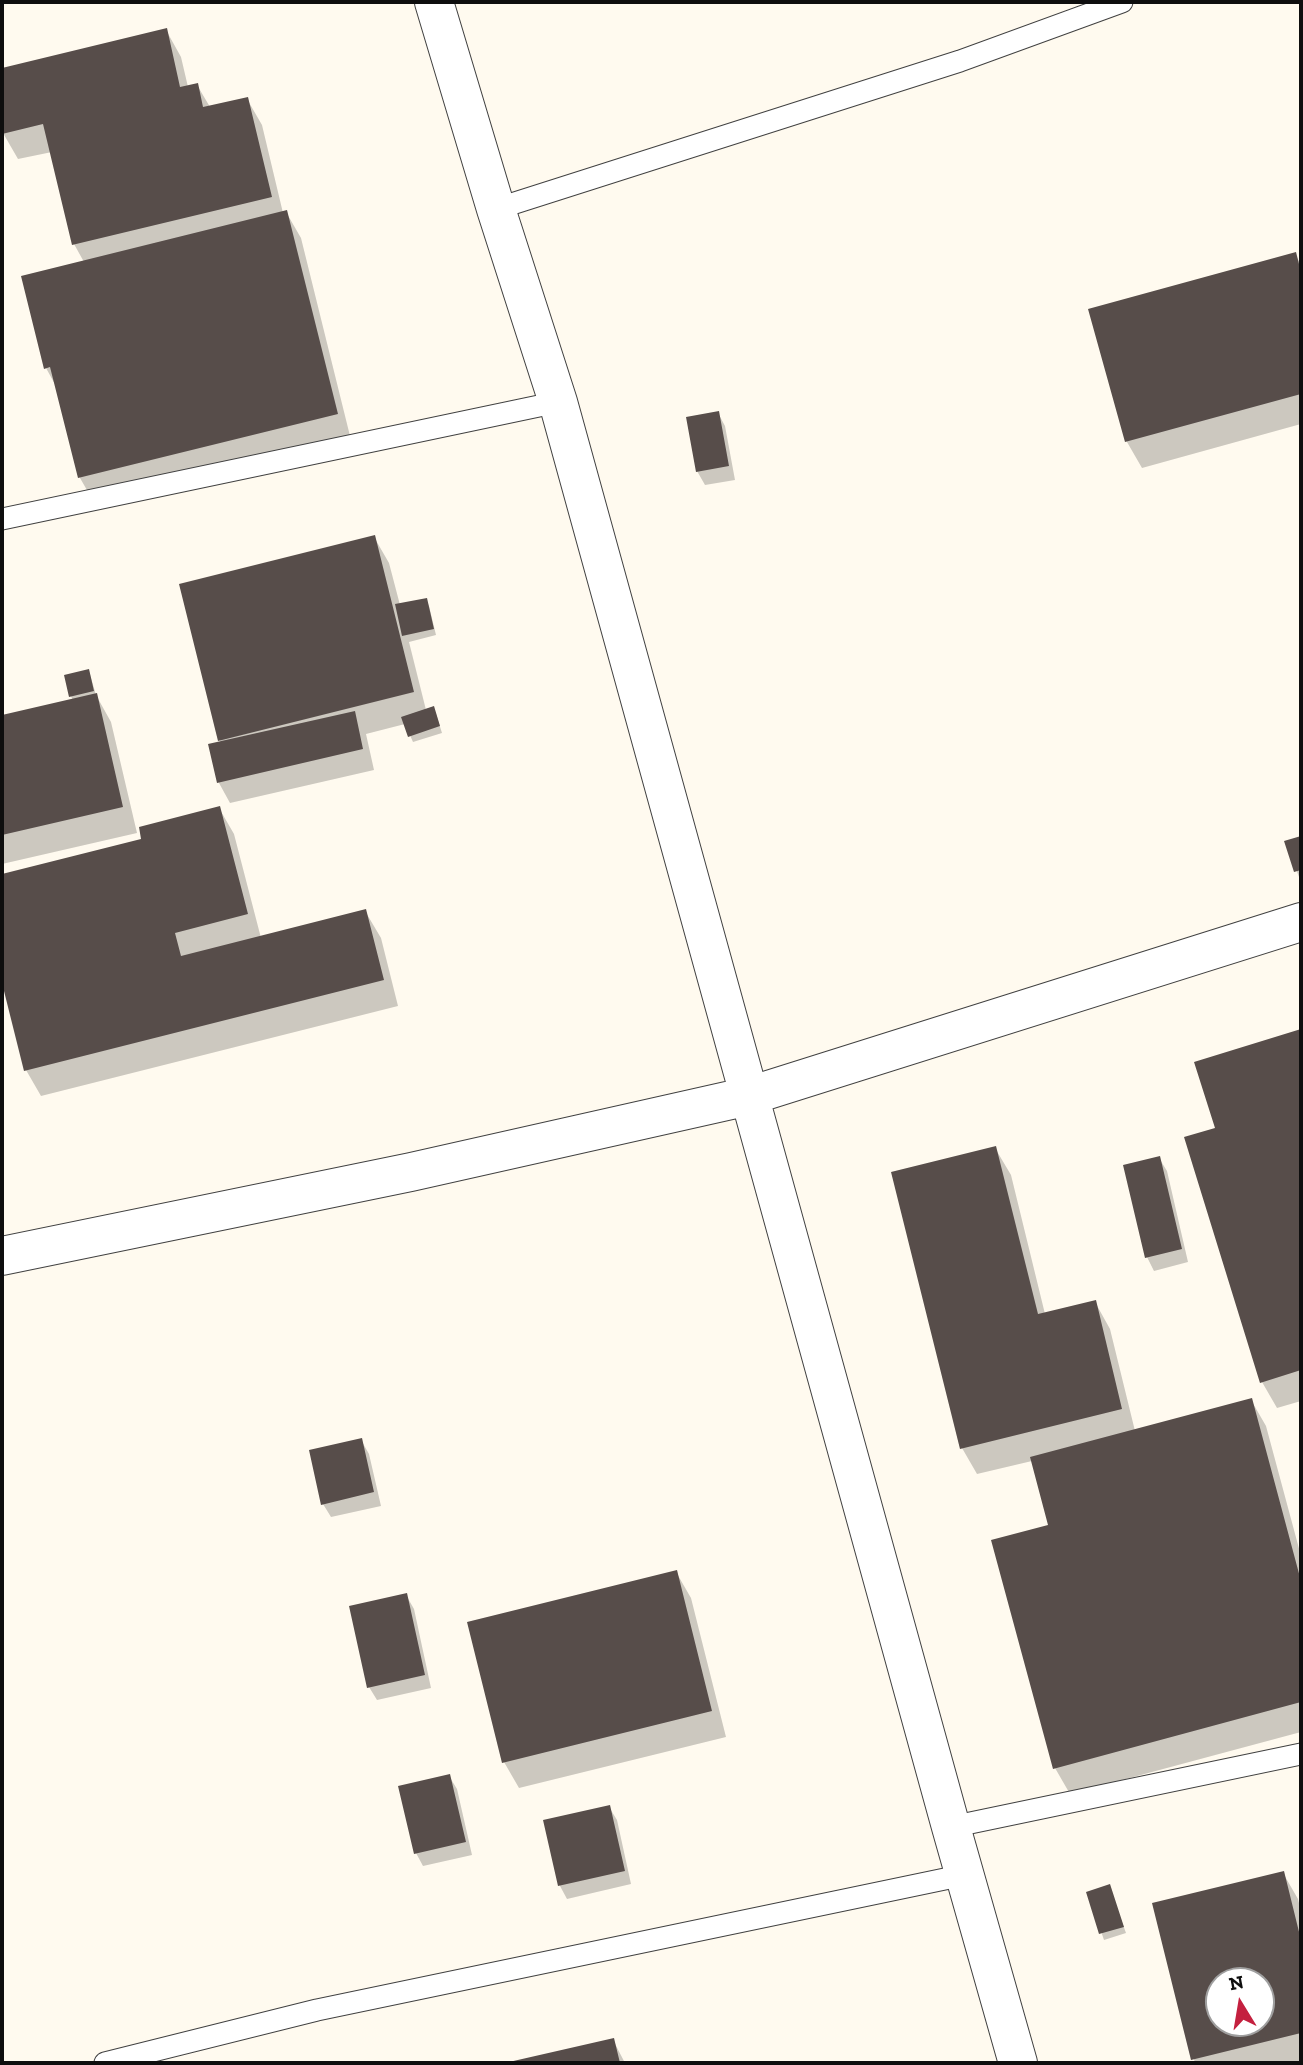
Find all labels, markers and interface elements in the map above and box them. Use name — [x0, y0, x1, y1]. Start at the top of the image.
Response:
north arrow — [1205, 1967, 1275, 2037]
text: N — [1227, 1970, 1246, 1996]

